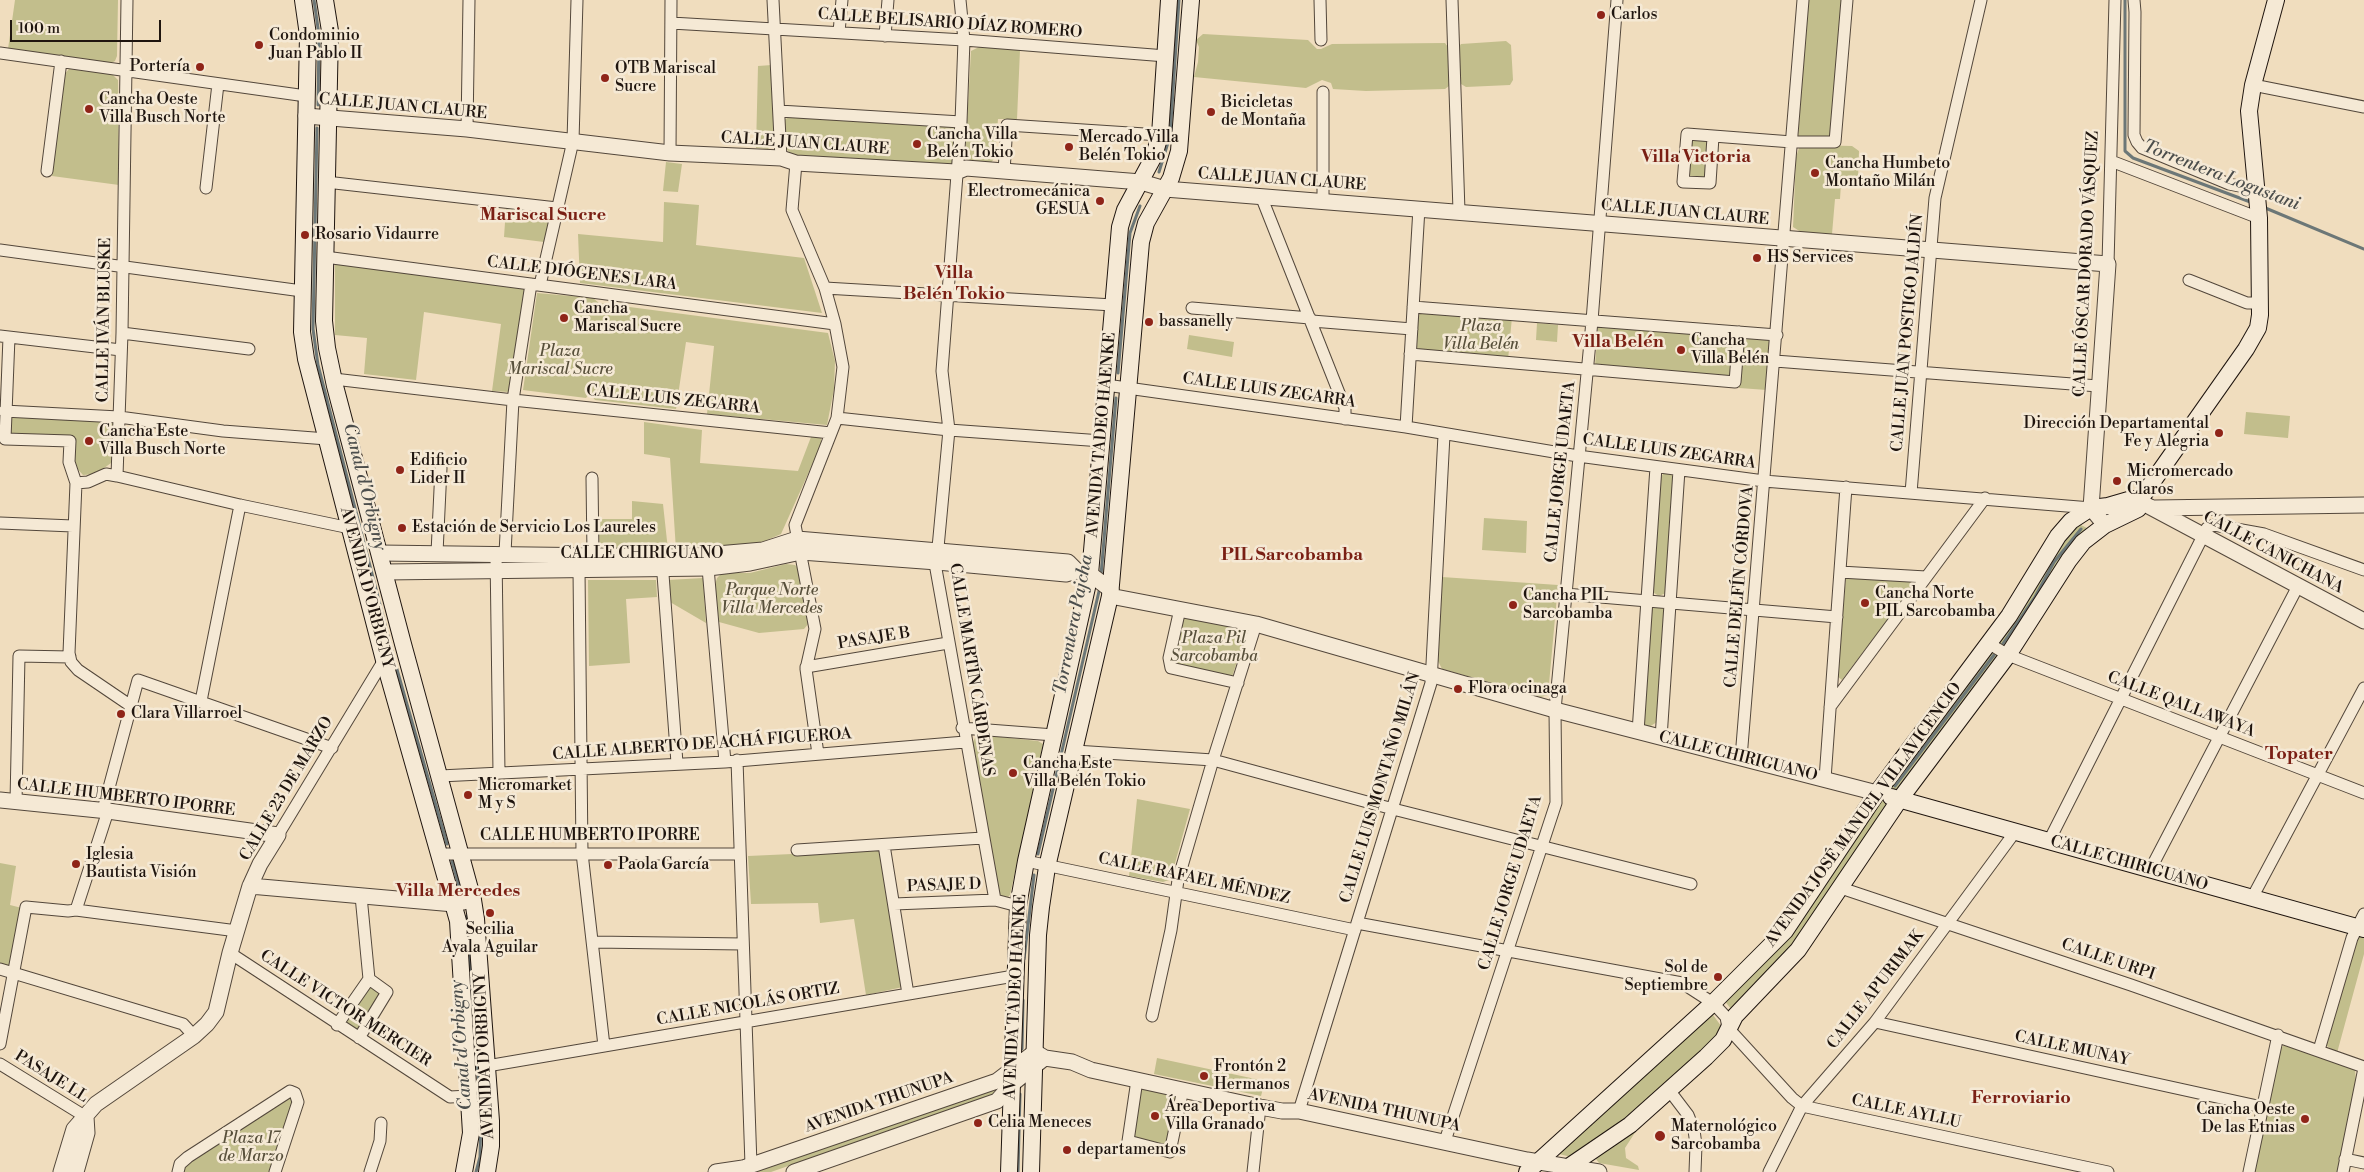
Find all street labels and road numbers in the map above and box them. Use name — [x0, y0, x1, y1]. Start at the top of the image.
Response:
street label: CALLE BELISARIO DÍAZ ROMERO — [817, 5, 1083, 43]
street label: CALLE JUAN CLAURE — [318, 90, 488, 124]
street label: CALLE JUAN CLAURE — [720, 129, 890, 159]
street label: CALLE ÓSCAR DORADO VÁSQUEZ — [2070, 130, 2104, 398]
street label: CALLE JUAN CLAURE — [1197, 165, 1367, 195]
street label: CALLE JUAN CLAURE — [1600, 196, 1770, 230]
street label: CALLE JUAN POSTIGO JALDÍN — [1888, 213, 1928, 453]
street label: CALLE IVÁN BLUSKE — [94, 238, 116, 402]
street label: CALLE DIÓGENES LARA — [486, 253, 678, 295]
street label: AVENIDA TADEO HAENKE — [1083, 332, 1121, 538]
street label: CALLE LUIS ZEGARRA — [1181, 369, 1357, 413]
street label: CALLE JORGE UDAETA — [1542, 380, 1580, 564]
street label: CALLE LUIS ZEGARRA — [585, 381, 761, 419]
street label: CALLE LUIS ZEGARRA — [1581, 430, 1757, 474]
street label: CALLE DELFÍN CÓRDOVA — [1722, 485, 1758, 689]
street label: AVENIDA D'ORBIGNY — [335, 505, 397, 671]
street label: CALLE CANICHANA — [2200, 508, 2346, 598]
street label: CALLE CHIRIGUANO — [560, 544, 724, 564]
street label: CALLE MARTÍN CÁRDENAS — [945, 562, 997, 778]
street label: PASAJE B — [836, 624, 912, 654]
street label: CALLE QALLAWAYA — [2104, 668, 2258, 742]
street label: CALLE LUIS MONTAÑO MILÁN — [1337, 670, 1425, 906]
street label: AVENIDA JOSÉ MANUEL VILLAVICENCIO — [1762, 679, 1966, 951]
street label: CALLE 23 DE MARZO — [236, 713, 338, 865]
street label: CALLE ALBERTO DE ACHÁ FIGUEROA — [552, 725, 852, 765]
street label: CALLE CHIRIGUANO — [1656, 728, 1820, 786]
street label: CALLE HUMBERTO IPORRE — [16, 775, 236, 821]
street label: CALLE JORGE UDAETA — [1475, 793, 1547, 973]
street label: CALLE HUMBERTO IPORRE — [480, 826, 700, 846]
street label: CALLE CHIRIGUANO — [2048, 832, 2210, 896]
street label: CALLE RAFAEL MÉNDEZ — [1096, 849, 1292, 909]
street label: PASAJE D — [906, 875, 982, 897]
street label: AVENIDA TADEO HAENKE — [1001, 894, 1031, 1100]
street label: CALLE APURIMAK — [1824, 927, 1928, 1053]
street label: CALLE URPI — [2059, 935, 2157, 985]
street label: CALLE VICTOR MERCIER — [256, 947, 434, 1071]
street label: AVENIDA D'ORBIGNY — [471, 972, 499, 1140]
street label: CALLE NICOLÁS ORTIZ — [655, 979, 841, 1031]
street label: CALLE MUNAY — [2013, 1027, 2131, 1071]
street label: PASAJE LL — [11, 1047, 91, 1107]
street label: AVENIDA THUNUPA — [802, 1069, 956, 1137]
street label: AVENIDA THUNUPA — [1306, 1085, 1462, 1137]
street label: CALLE AYLLU — [1849, 1091, 1963, 1133]

